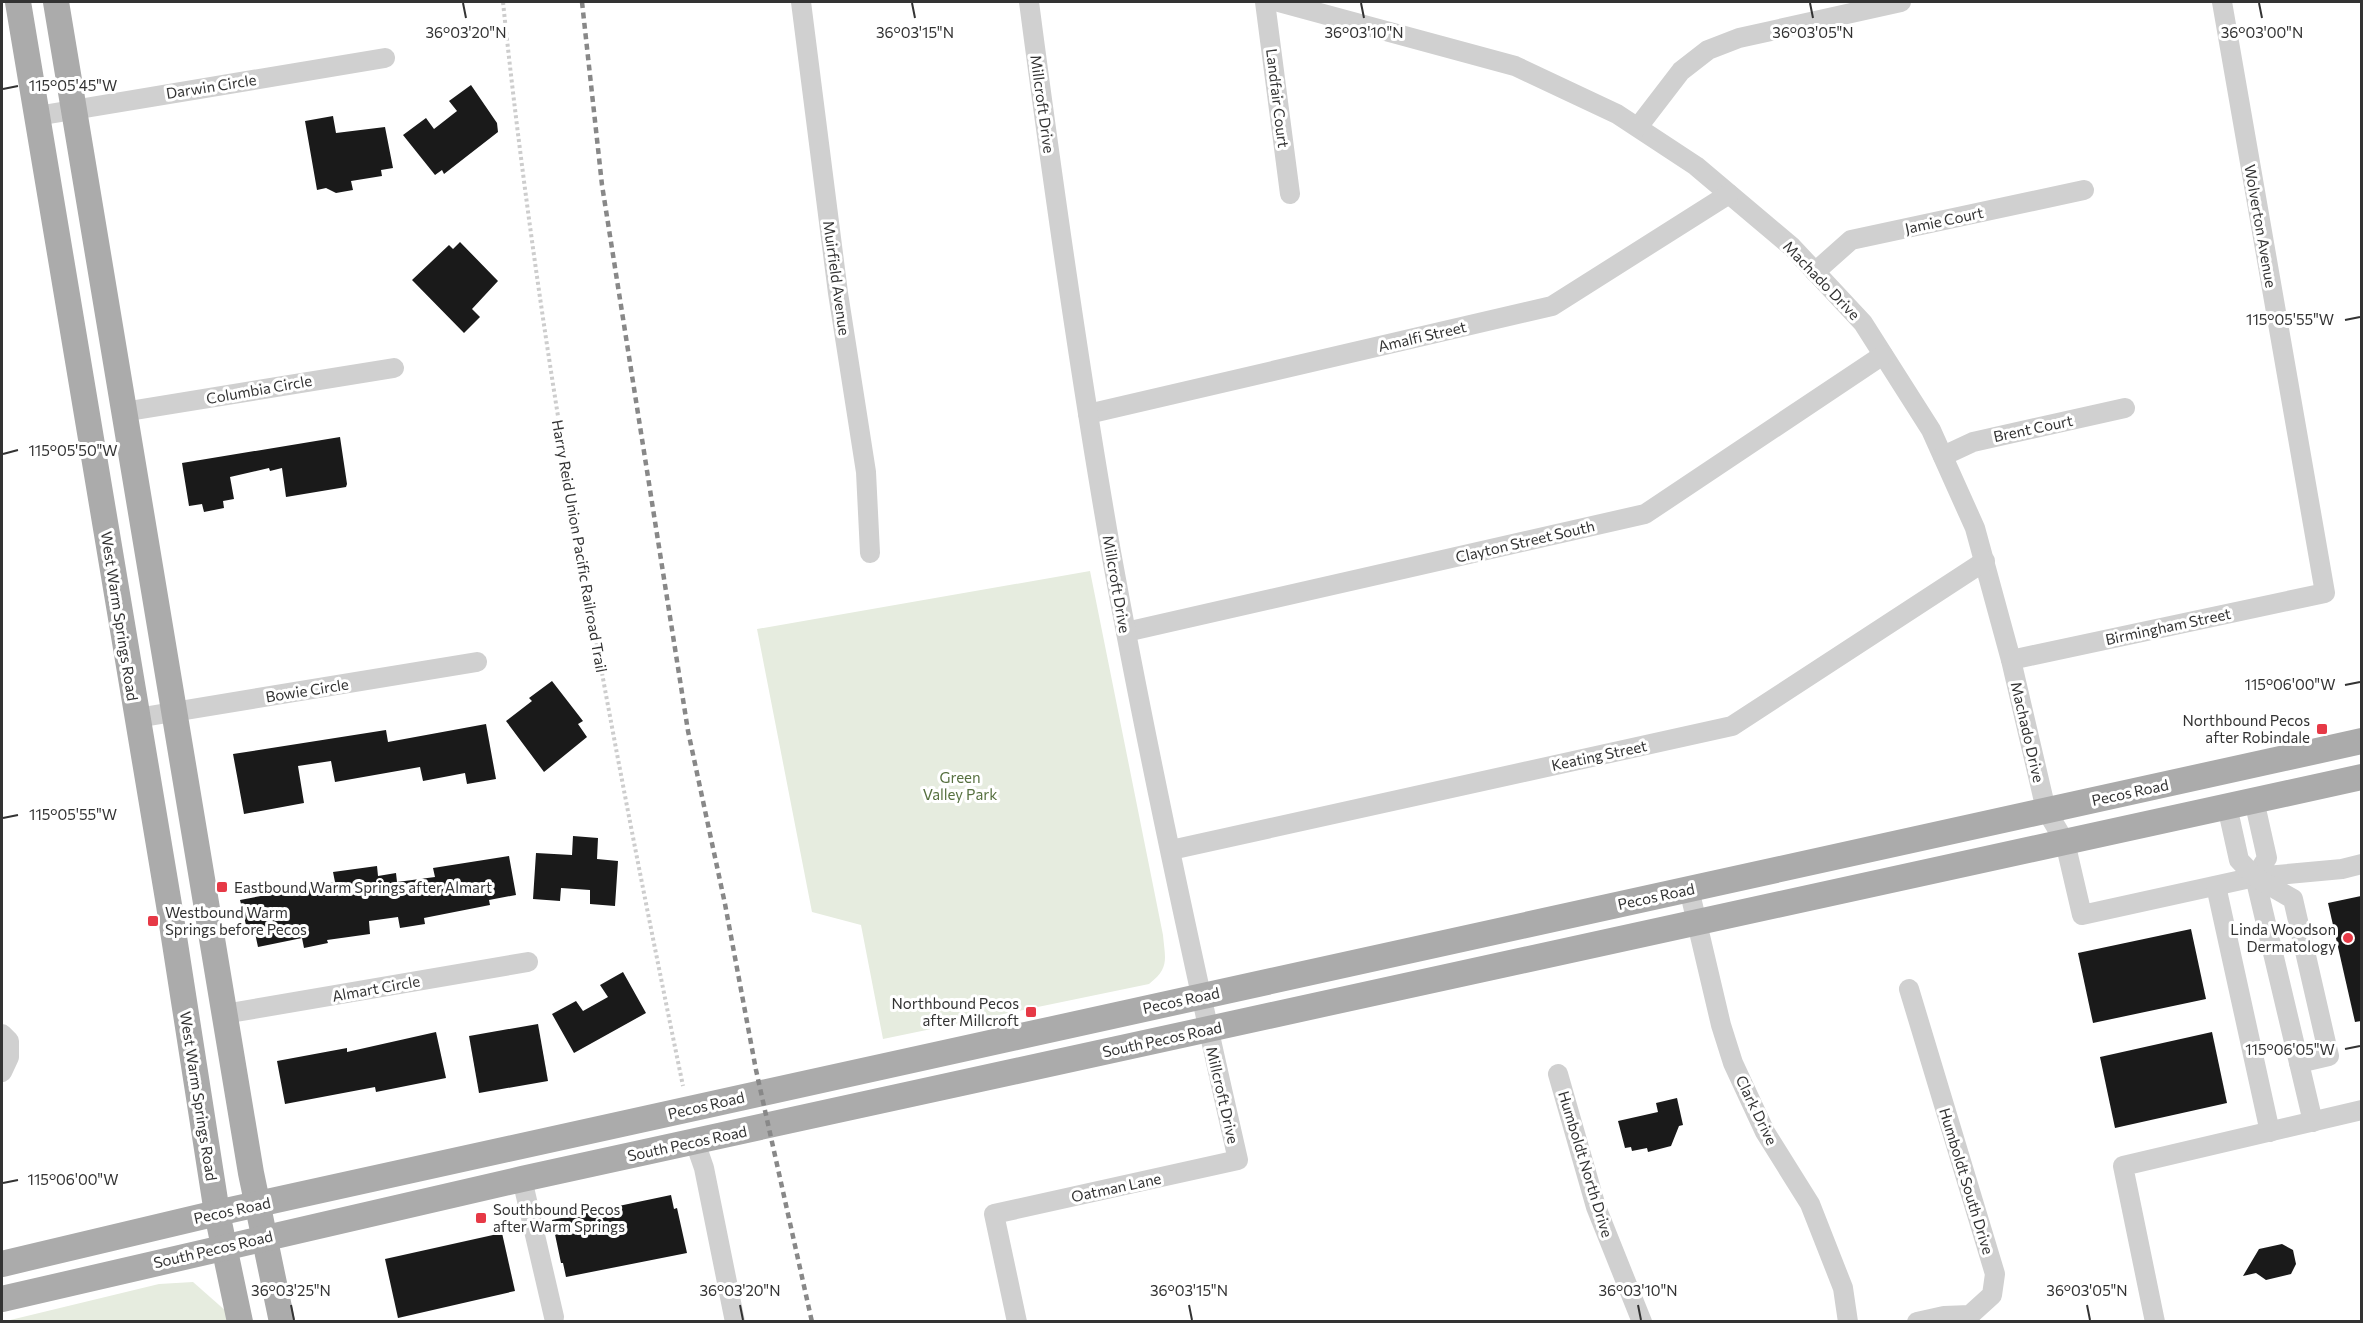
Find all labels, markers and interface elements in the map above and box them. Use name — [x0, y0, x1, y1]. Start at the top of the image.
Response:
text: 36°03'20"N — [426, 23, 506, 41]
text: 36°03'15"N — [876, 23, 954, 41]
text: 36°03'10"N — [1324, 23, 1404, 41]
text: 36°03'05"N — [1772, 23, 1854, 41]
text: 36°03'00"N — [2221, 23, 2303, 41]
street label: Landfair Court — [1263, 47, 1293, 149]
street label: Millcroft Drive — [1027, 54, 1059, 154]
street label: Darwin Circle — [165, 70, 258, 102]
text: 115°05'45"W — [29, 76, 117, 94]
street label: Wolverton Avenue — [2241, 163, 2281, 289]
street label: Jamie Court — [1903, 203, 1985, 237]
street label: Muirfield Avenue — [820, 220, 854, 337]
street label: Machado Drive — [1780, 237, 1864, 323]
text: 115°05'55"W — [2246, 310, 2334, 328]
street label: Amalfi Street — [1376, 317, 1468, 355]
street label: Columbia Circle — [205, 371, 313, 407]
street label: Brent Court — [1992, 411, 2074, 445]
street label: Harry Reid Union Pacific Railroad Trail — [549, 418, 611, 674]
text: 115°05'50"W — [28, 441, 118, 459]
street label: Clayton Street South — [1454, 516, 1596, 566]
street label: West Warm Springs Road — [98, 530, 142, 702]
street label: Millcroft Drive — [1100, 534, 1134, 634]
street label: Birmingham Street — [2104, 604, 2232, 648]
street label: Bowie Circle — [264, 675, 350, 705]
text: 115°06'00"W — [2245, 675, 2335, 693]
street label: Machado Drive — [2008, 680, 2048, 784]
place label: Northbound Pecos after Robindale — [2183, 711, 2310, 746]
marker: Northbound Pecos after Robindale — [2315, 722, 2329, 736]
street label: Keating Street — [1550, 736, 1648, 774]
park label: Green Valley Park — [923, 768, 997, 803]
street label: Pecos Road — [2090, 775, 2170, 809]
text: 115°05'55"W — [29, 805, 117, 823]
place label: Eastbound Warm Springs after Almart — [234, 878, 492, 896]
street label: Pecos Road — [1616, 879, 1696, 913]
marker: Eastbound Warm Springs after Almart — [215, 880, 229, 894]
place label: Westbound Warm Springs before Pecos — [165, 903, 307, 938]
marker: Westbound Warm Springs before Pecos — [146, 914, 160, 928]
place label: Linda Woodson Dermatology — [2230, 920, 2336, 955]
marker: Linda Woodson Dermatology — [2341, 931, 2355, 945]
street label: Almart Circle — [331, 971, 422, 1005]
street label: Pecos Road — [1141, 983, 1221, 1017]
place label: Northbound Pecos after Millcroft — [892, 994, 1019, 1029]
marker: Northbound Pecos after Millcroft — [1024, 1005, 1038, 1019]
street label: West Warm Springs Road — [177, 1010, 221, 1182]
street label: South Pecos Road — [1101, 1018, 1223, 1060]
text: 115°06'05"W — [2245, 1040, 2335, 1058]
street label: Millcroft Drive — [1203, 1045, 1243, 1145]
street label: Clark Drive — [1732, 1072, 1782, 1148]
street label: Pecos Road — [666, 1087, 746, 1123]
street label: Humboldt North Drive — [1555, 1089, 1617, 1239]
street label: Humboldt South Drive — [1936, 1106, 1998, 1256]
street label: South Pecos Road — [626, 1122, 748, 1164]
street label: Oatman Lane — [1069, 1169, 1163, 1205]
text: 115°06'00"W — [28, 1170, 118, 1188]
street label: Pecos Road — [192, 1193, 272, 1227]
place label: Southbound Pecos after Warm Springs — [493, 1200, 625, 1235]
marker: Southbound Pecos after Warm Springs — [474, 1211, 488, 1225]
street label: South Pecos Road — [152, 1227, 274, 1271]
text: 36°03'25"N — [251, 1281, 331, 1299]
text: 36°03'20"N — [700, 1281, 780, 1299]
text: 36°03'15"N — [1150, 1281, 1228, 1299]
text: 36°03'10"N — [1598, 1281, 1678, 1299]
text: 36°03'05"N — [2046, 1281, 2128, 1299]

